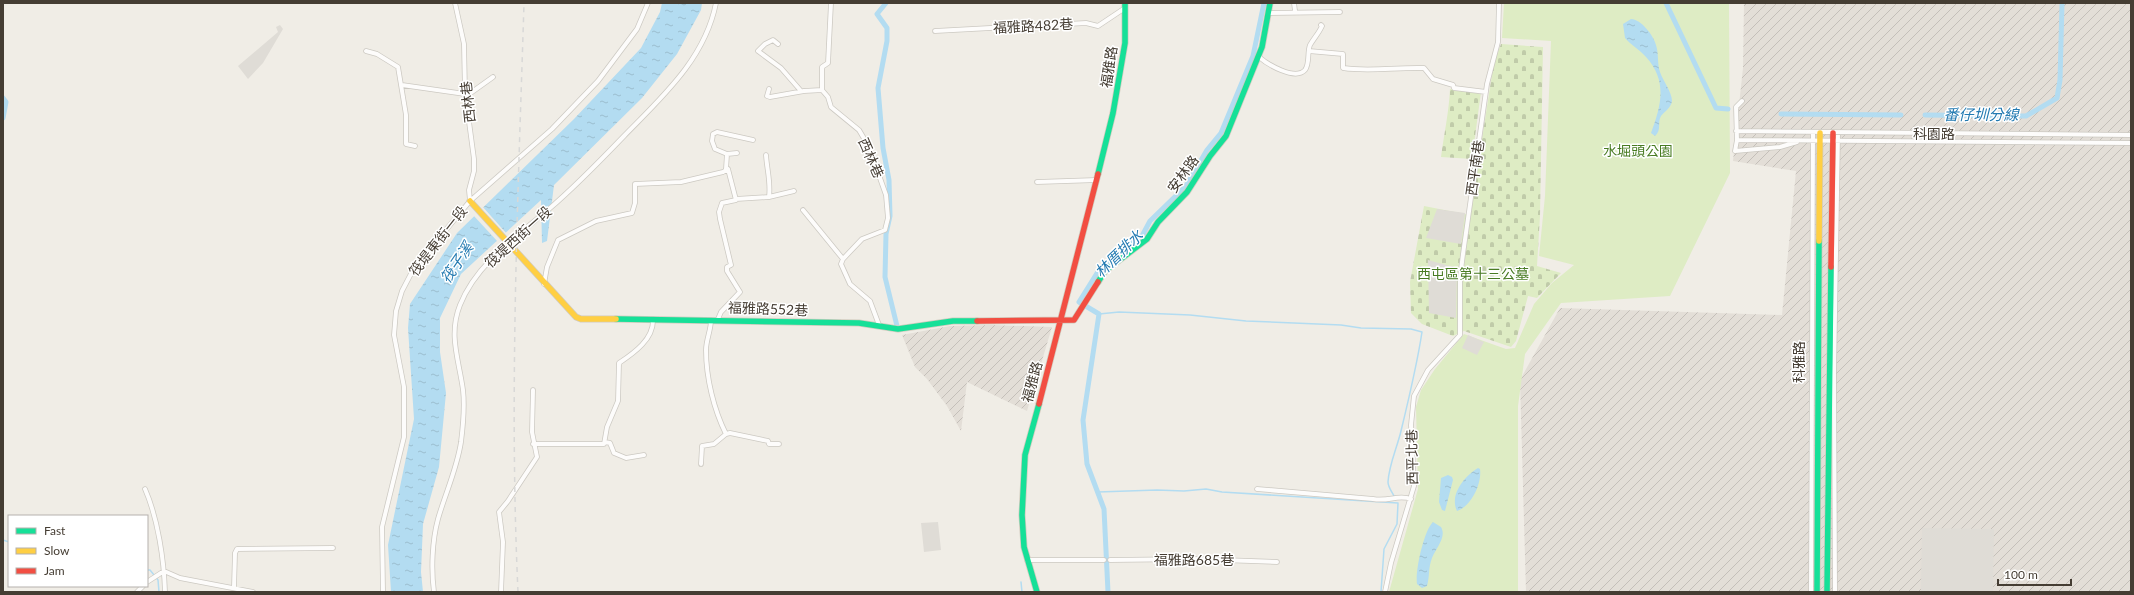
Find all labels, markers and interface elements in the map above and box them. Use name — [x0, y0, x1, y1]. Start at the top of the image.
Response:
street label: 福雅路482巷 — [992, 15, 1074, 36]
street label: 福雅路 — [1097, 45, 1120, 89]
street label: 西林巷 — [457, 80, 478, 124]
water label: 番仔圳分線 — [1943, 105, 2020, 123]
street label: 科園路 — [1913, 125, 1955, 142]
street label: 西林巷 — [855, 135, 888, 180]
street label: 西平南巷 — [1462, 139, 1487, 197]
park label: 水堀頭公園 — [1603, 142, 1673, 159]
street label: 安林路 — [1163, 152, 1202, 196]
street label: 筏堤東街一段 — [405, 202, 470, 279]
street label: 筏堤西街一段 — [481, 202, 555, 271]
water label: 林厝排水 — [1090, 225, 1147, 281]
water label: 筏子溪 — [436, 237, 477, 286]
park label: 西屯區第十三公墓 — [1417, 265, 1529, 282]
street label: 福雅路552巷 — [728, 299, 808, 318]
street label: 科雅路 — [1790, 341, 1807, 383]
street label: 福雅路 — [1018, 359, 1045, 404]
street label: 西平北巷 — [1403, 429, 1420, 485]
legend — [8, 515, 148, 587]
text: Fast — [44, 523, 66, 538]
text: Slow — [44, 543, 70, 558]
street label: 福雅路685巷 — [1154, 551, 1234, 568]
scale bar — [1998, 561, 2071, 587]
text: Jam — [44, 563, 65, 578]
text: 100 m — [2004, 567, 2038, 582]

